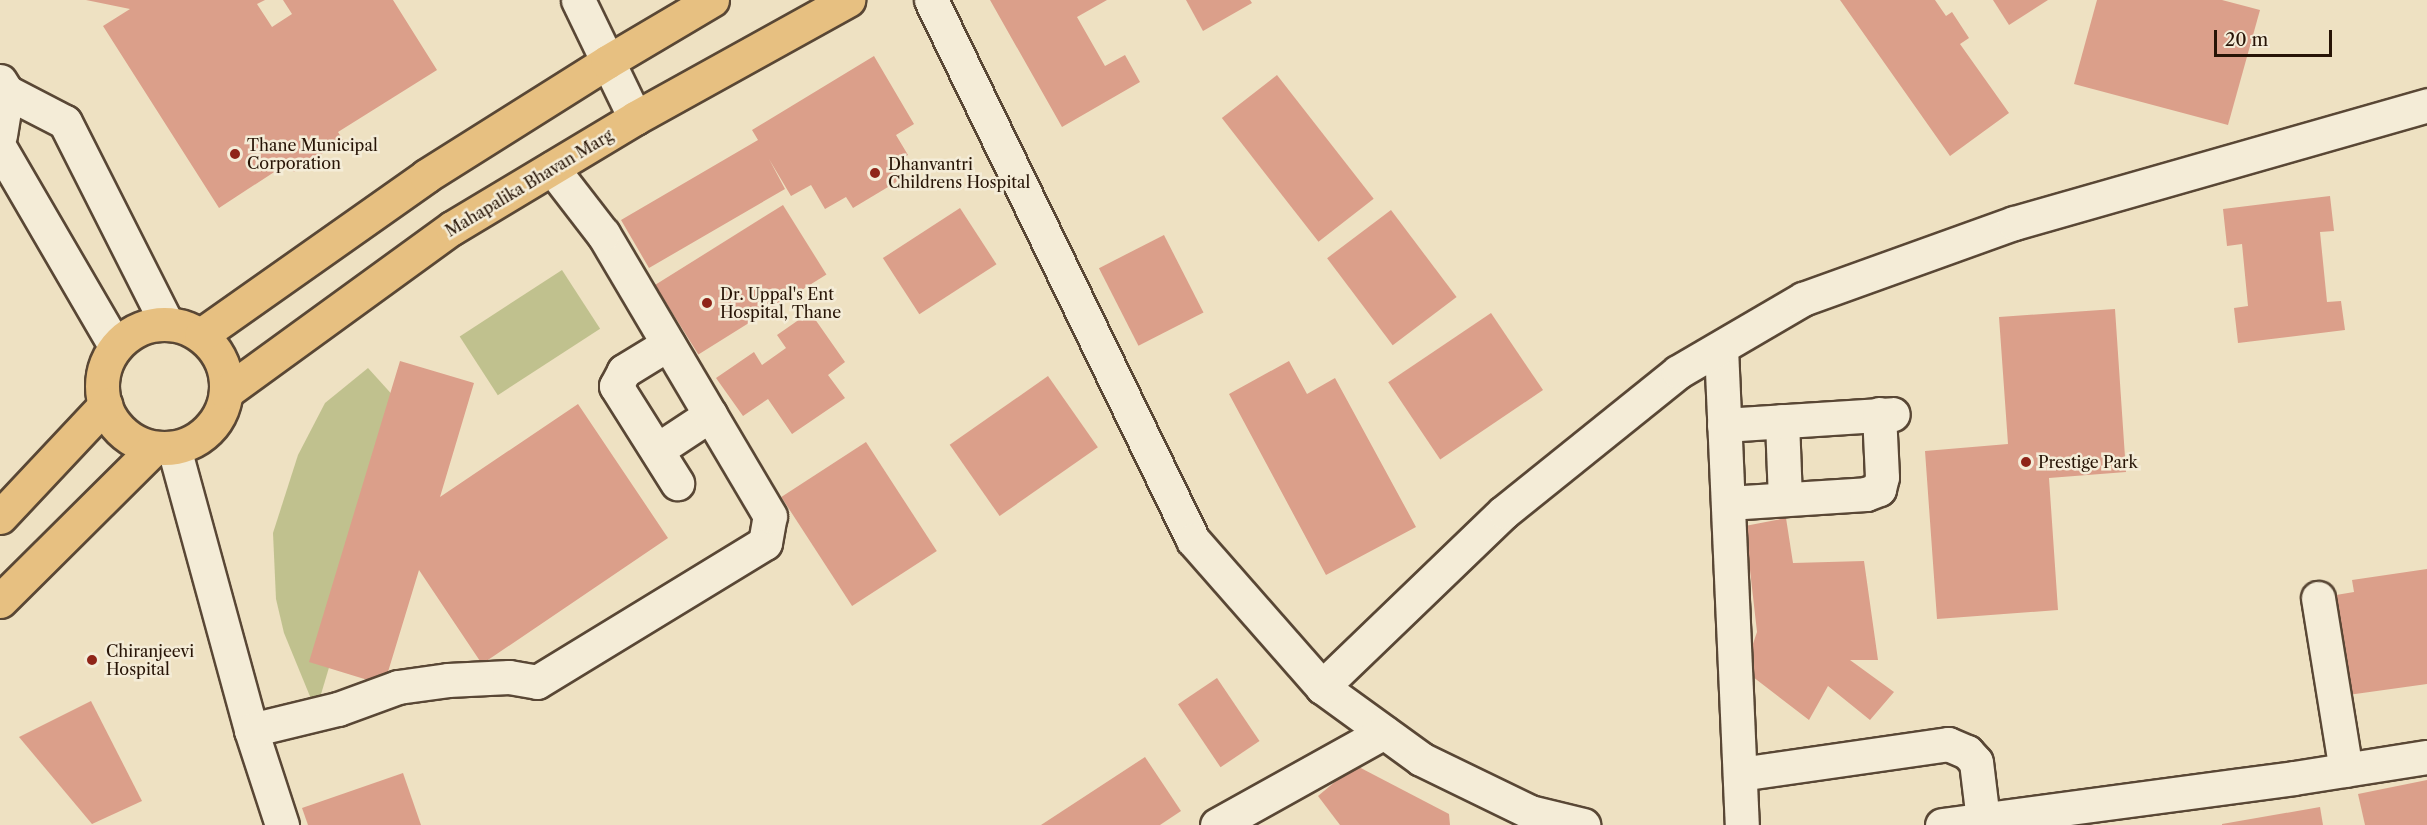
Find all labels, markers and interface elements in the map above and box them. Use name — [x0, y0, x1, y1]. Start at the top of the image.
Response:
scale bar — [2217, 18, 2336, 56]
text: 20 m — [2225, 29, 2268, 51]
street label: Mahapalika Bhavan Marg — [442, 125, 616, 241]
place label: Thane Municipal Corporation — [247, 135, 378, 173]
marker: Thane Municipal Corporation — [228, 147, 242, 161]
place label: Dhanvantri Childrens Hospital — [888, 154, 1030, 192]
marker: Dhanvantri Childrens Hospital — [866, 164, 884, 182]
place label: Dr. Uppal's Ent Hospital, Thane — [720, 284, 842, 322]
marker: Dr. Uppal's Ent Hospital, Thane — [698, 294, 716, 312]
place label: Prestige Park — [2038, 452, 2138, 472]
marker: Prestige Park — [2019, 455, 2033, 469]
place label: Chiranjeevi Hospital — [106, 641, 194, 679]
marker: Chiranjeevi Hospital — [83, 651, 101, 669]

